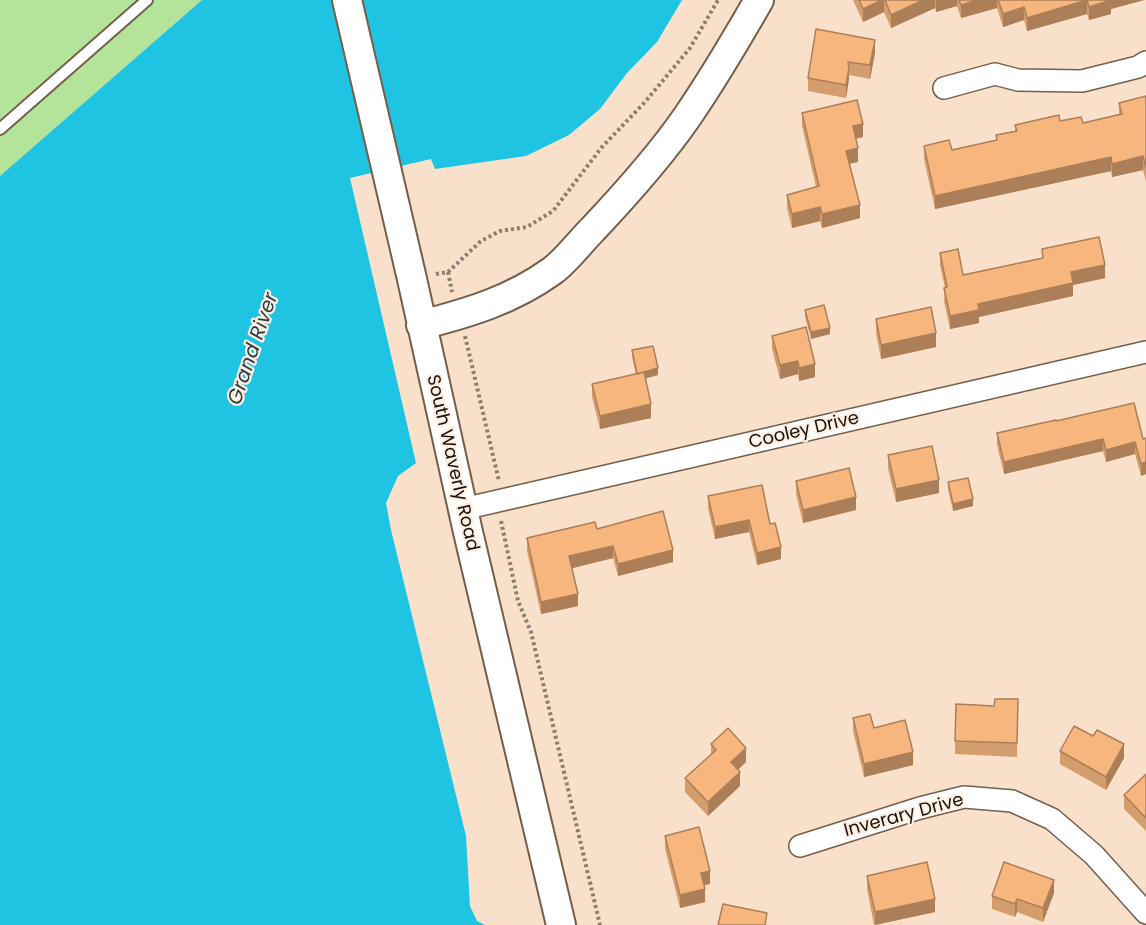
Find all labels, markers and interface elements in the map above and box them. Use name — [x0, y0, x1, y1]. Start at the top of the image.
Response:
water label: Grand River — [224, 290, 284, 408]
street label: South Waverly Road — [421, 373, 483, 553]
street label: Cooley Drive — [747, 408, 861, 454]
street label: Inverary Drive — [842, 790, 966, 842]

